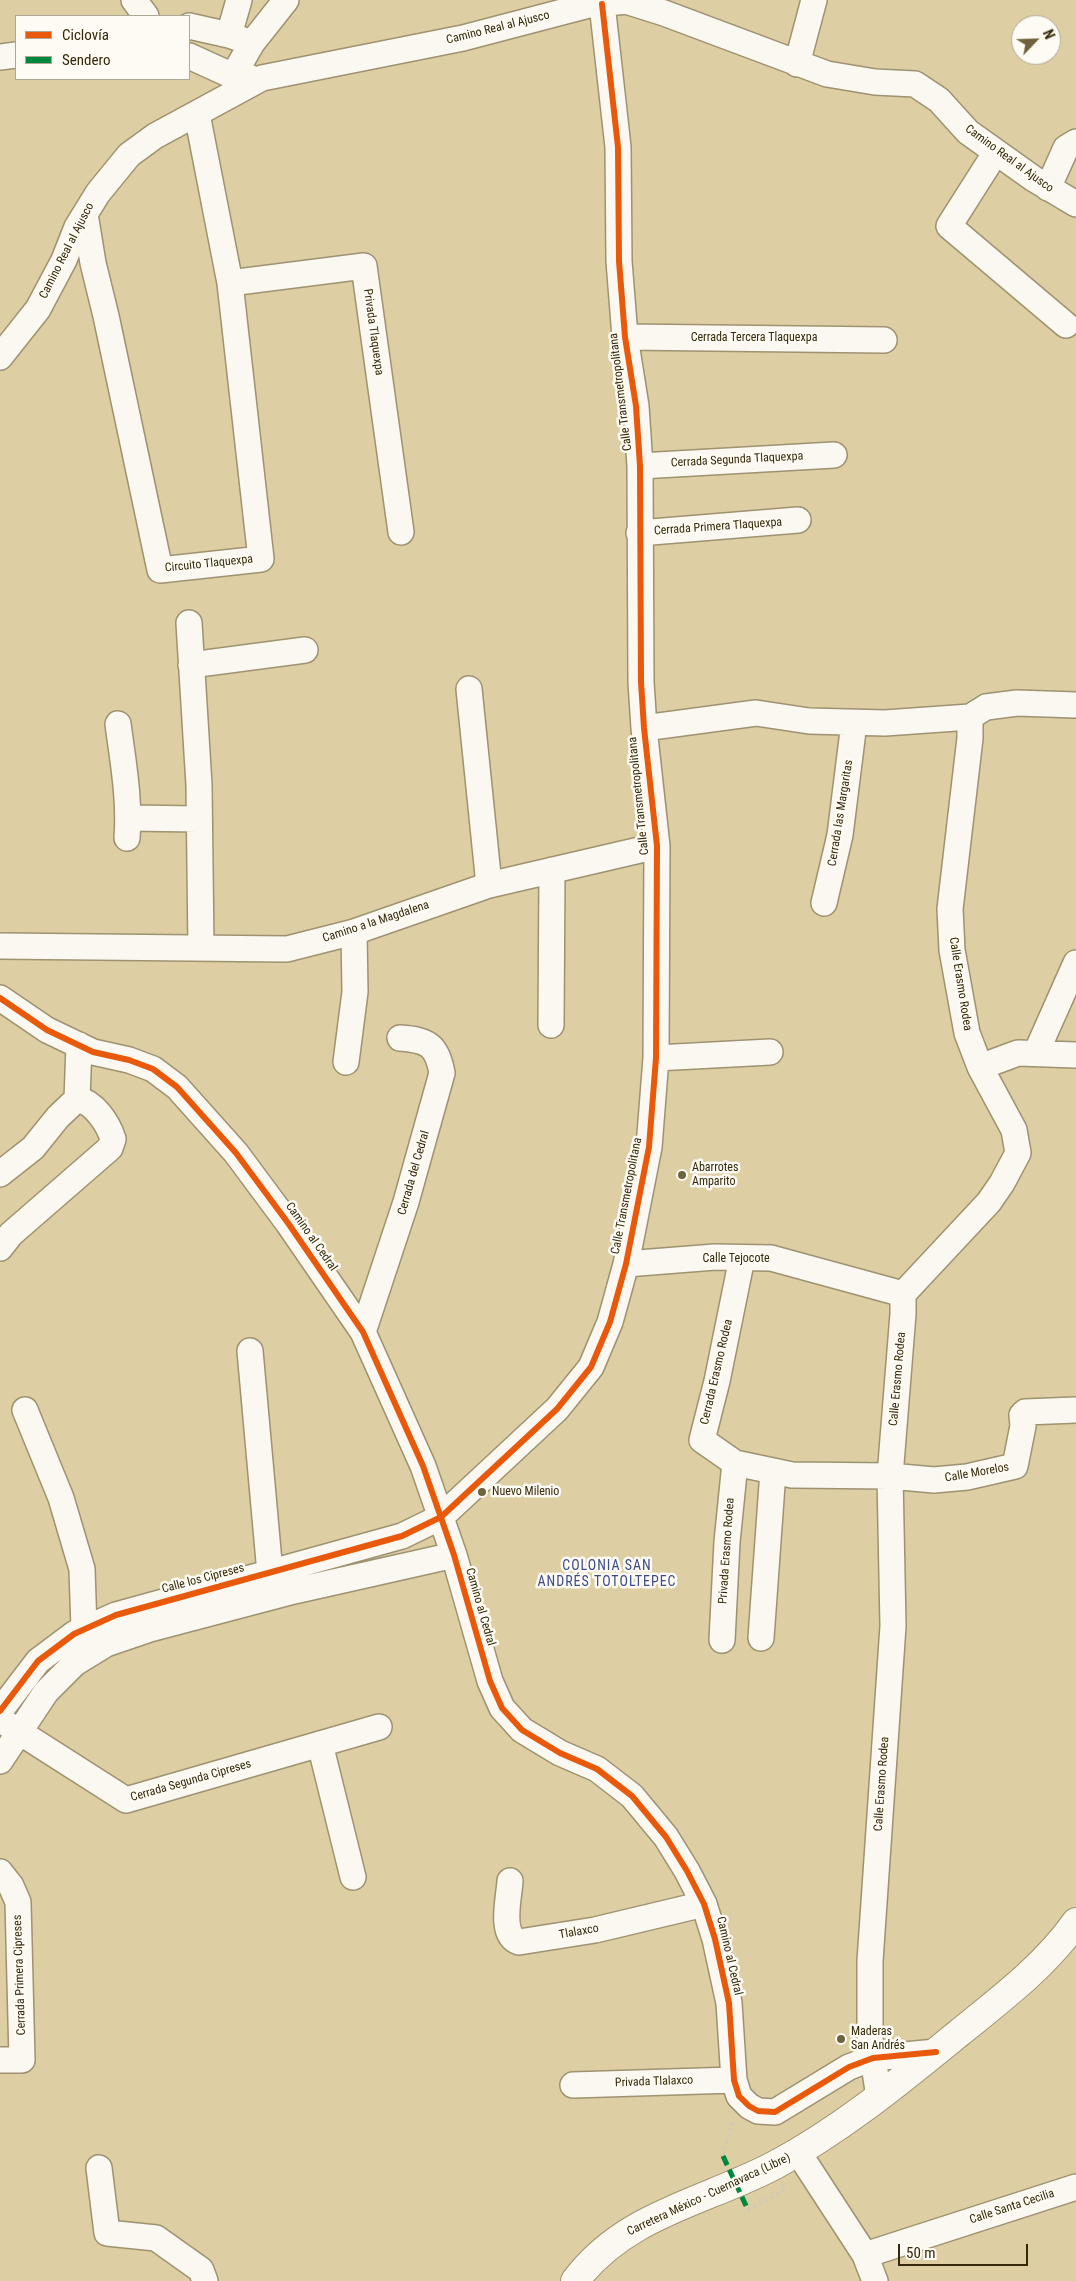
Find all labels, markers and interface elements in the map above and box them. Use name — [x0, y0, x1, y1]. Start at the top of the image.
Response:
street label: Camino Real al Ajusco — [445, 8, 551, 48]
legend — [15, 15, 190, 80]
north arrow — [1011, 15, 1061, 65]
text: Ciclovía — [62, 26, 109, 44]
text: N — [1040, 27, 1058, 41]
text: Sendero — [62, 51, 111, 69]
street label: Camino Real al Ajusco — [962, 122, 1056, 196]
street label: Camino Real al Ajusco — [37, 201, 97, 301]
street label: Privada Tlaquexpa — [360, 288, 386, 376]
street label: Cerrada Tercera Tlaquexpa — [691, 331, 817, 345]
street label: Calle Transmetropolitana — [607, 332, 635, 452]
street label: Cerrada Segunda Tlaquexpa — [670, 449, 804, 471]
street label: Cerrada Primera Tlaquexpa — [653, 515, 783, 539]
street label: Circuito Tlaquexpa — [164, 552, 254, 576]
street label: Calle Transmetropolitana — [626, 736, 652, 856]
street label: Cerrada las Margaritas — [825, 759, 857, 867]
street label: Camino a la Magdalena — [321, 898, 431, 946]
street label: Calle Erasmo Rodea — [945, 936, 975, 1032]
street label: Cerrada del Cedral — [395, 1129, 433, 1217]
street label: Calle Transmetropolitana — [609, 1136, 645, 1256]
place label: Abarrotes Amparito — [692, 1161, 738, 1189]
marker: Abarrotes Amparito — [676, 1169, 688, 1181]
street label: Camino al Cedral — [282, 1200, 340, 1274]
street label: Calle Tejocote — [702, 1252, 770, 1266]
street label: Cerrada Erasmo Rodea — [698, 1318, 736, 1426]
street label: Calle Erasmo Rodea — [887, 1331, 909, 1427]
street label: Calle Morelos — [944, 1460, 1010, 1486]
place label: Nuevo Milenio — [492, 1485, 559, 1499]
marker: Nuevo Milenio — [476, 1486, 488, 1498]
street label: Privada Erasmo Rodea — [716, 1497, 738, 1605]
district label: COLONIA SAN ANDRÉS TOTOLTEPEC — [535, 1558, 679, 1590]
street label: Calle los Cipreses — [160, 1561, 246, 1597]
street label: Camino al Cedral — [462, 1566, 498, 1648]
street label: Calle Erasmo Rodea — [872, 1736, 892, 1832]
street label: Cerrada Segunda Cipreses — [129, 1757, 253, 1805]
street label: Cerrada Primera Cipreses — [11, 1915, 29, 2035]
street label: Camino al Cedral — [713, 1915, 745, 1997]
street label: Tlalaxco — [558, 1921, 600, 1943]
place label: Maderas San Andrés — [851, 2025, 905, 2053]
marker: Maderas San Andrés — [835, 2033, 847, 2045]
street label: Privada Tlalaxco — [615, 2073, 693, 2091]
street label: Carretera México - Cuernavaca (Libre) — [625, 2151, 793, 2239]
street label: Calle Santa Cecilia — [968, 2187, 1056, 2227]
scale bar — [901, 2234, 1031, 2266]
text: 50 m — [906, 2244, 936, 2262]

